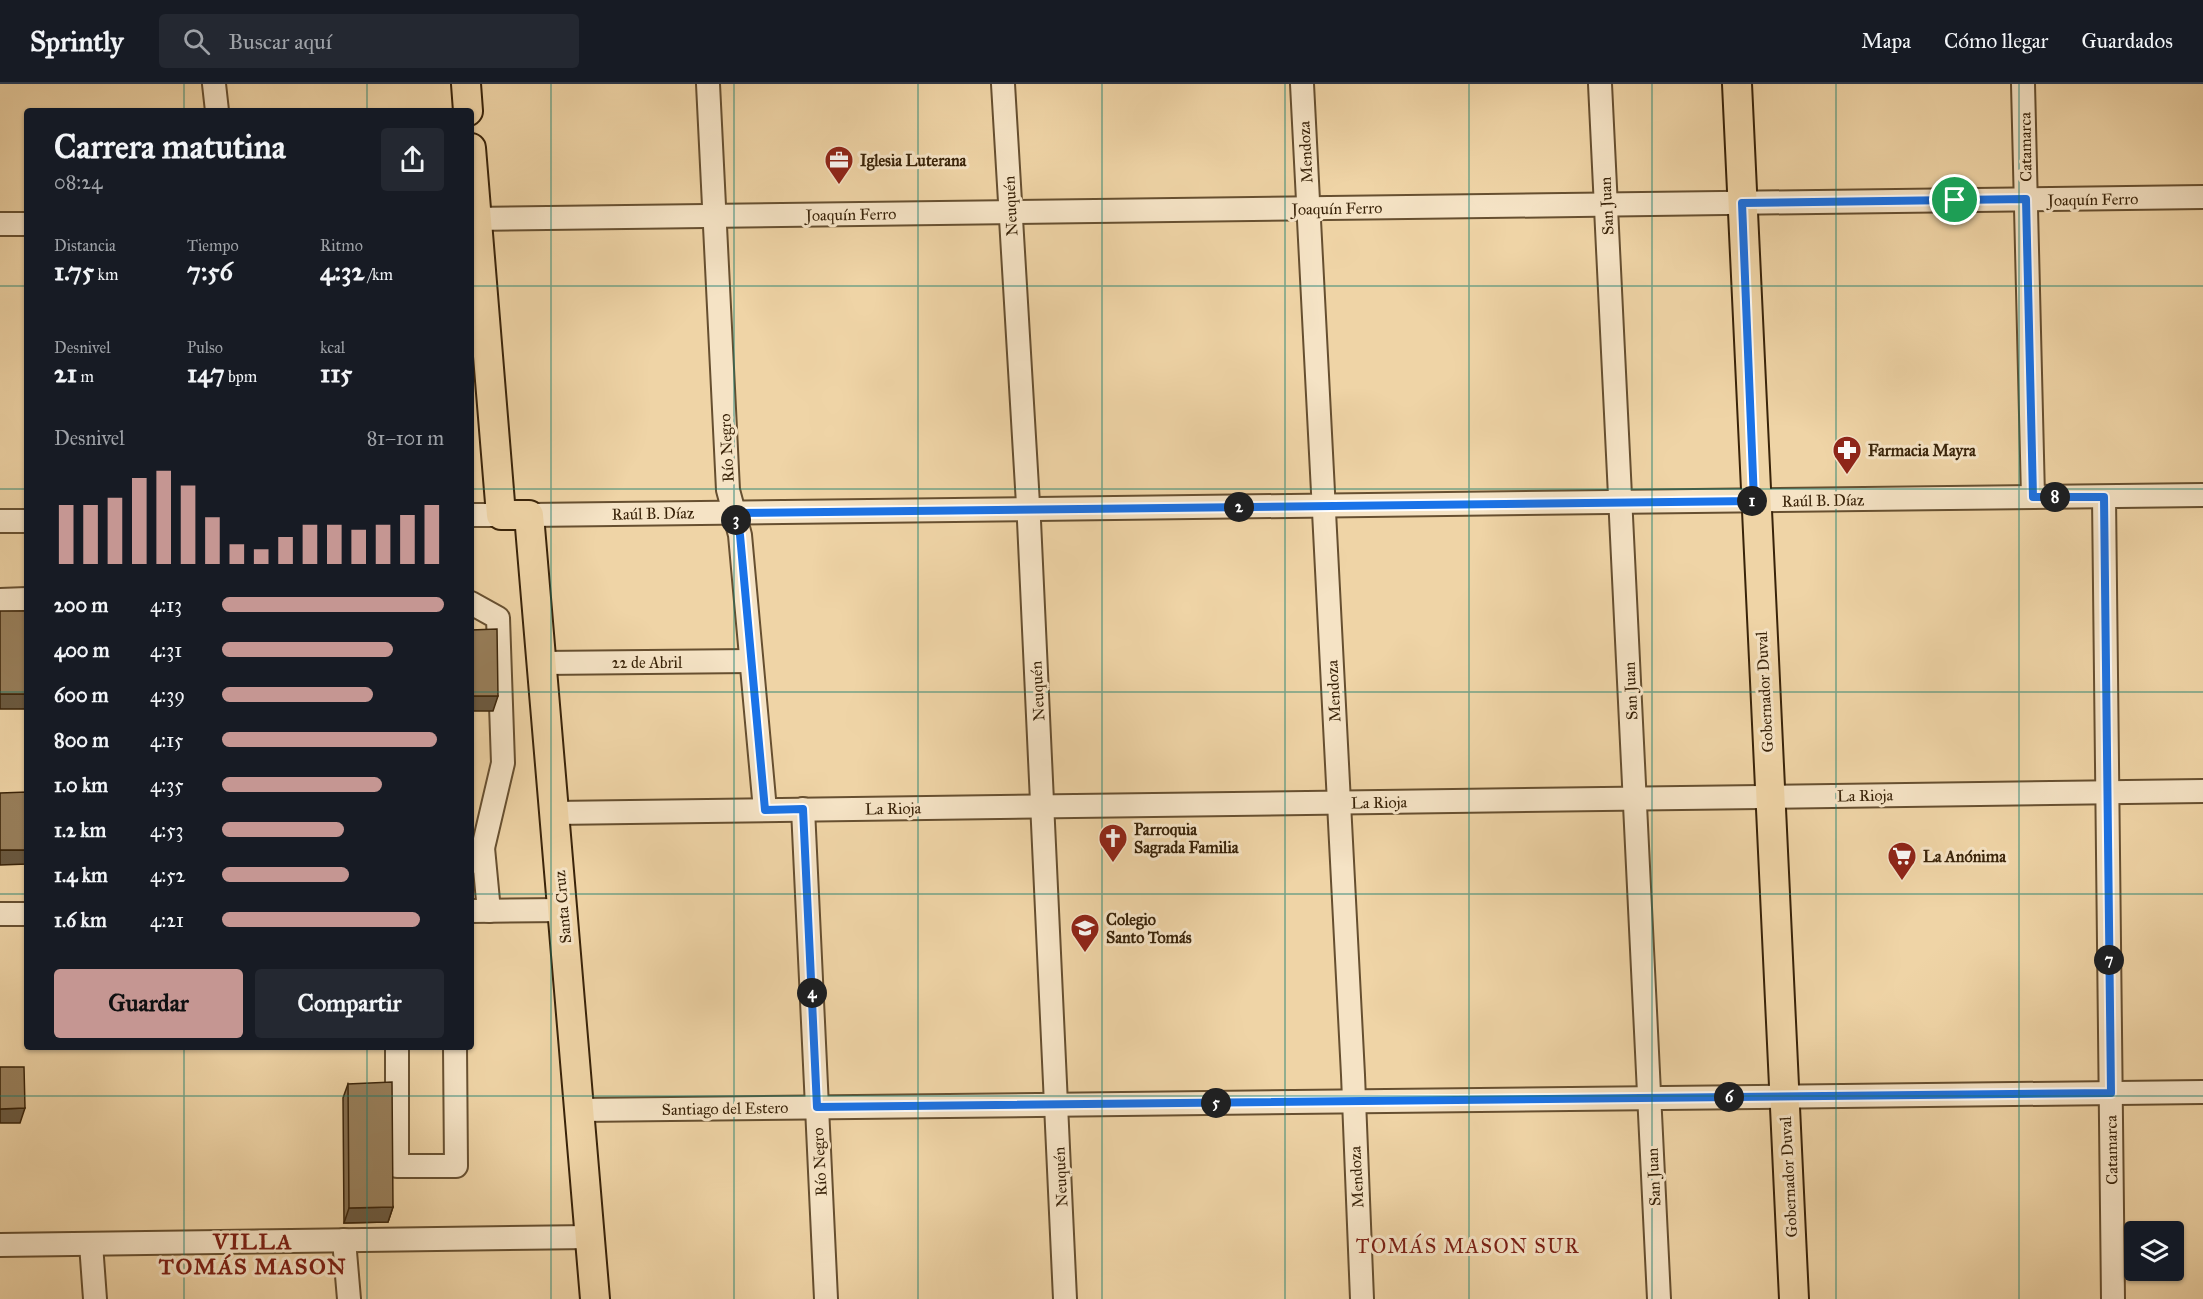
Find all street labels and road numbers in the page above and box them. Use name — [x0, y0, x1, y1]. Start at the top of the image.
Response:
street label: Catamarca — [2015, 112, 2036, 182]
street label: Mendoza — [1294, 120, 1317, 183]
street label: Neuquén — [999, 175, 1023, 236]
street label: San Juan — [1595, 176, 1619, 235]
street label: Joaquín Ferro — [2046, 189, 2138, 211]
street label: Joaquín Ferro — [1290, 198, 1382, 220]
street label: Joaquín Ferro — [804, 204, 896, 226]
street label: Río Negro — [715, 413, 739, 483]
street label: Raúl B. Díaz — [1781, 490, 1865, 511]
street label: Raúl B. Díaz — [611, 503, 695, 524]
street label: Gobernador Duval — [1752, 630, 1777, 753]
street label: 22 de Abril — [612, 653, 683, 672]
street label: Mendoza — [1322, 659, 1345, 722]
street label: Neuquén — [1026, 660, 1050, 721]
street label: San Juan — [1619, 661, 1643, 720]
street label: La Rioja — [1837, 786, 1894, 805]
street label: La Rioja — [1351, 793, 1408, 812]
street label: La Rioja — [865, 799, 922, 818]
street label: Santa Cruz — [550, 869, 575, 944]
street label: Santiago del Estero — [662, 1098, 789, 1120]
street label: Gobernador Duval — [1776, 1115, 1801, 1238]
street label: Catamarca — [2101, 1115, 2122, 1185]
street label: Río Negro — [808, 1127, 832, 1197]
street label: Mendoza — [1345, 1145, 1368, 1208]
street label: Neuquén — [1049, 1146, 1073, 1207]
street label: San Juan — [1642, 1147, 1666, 1206]

